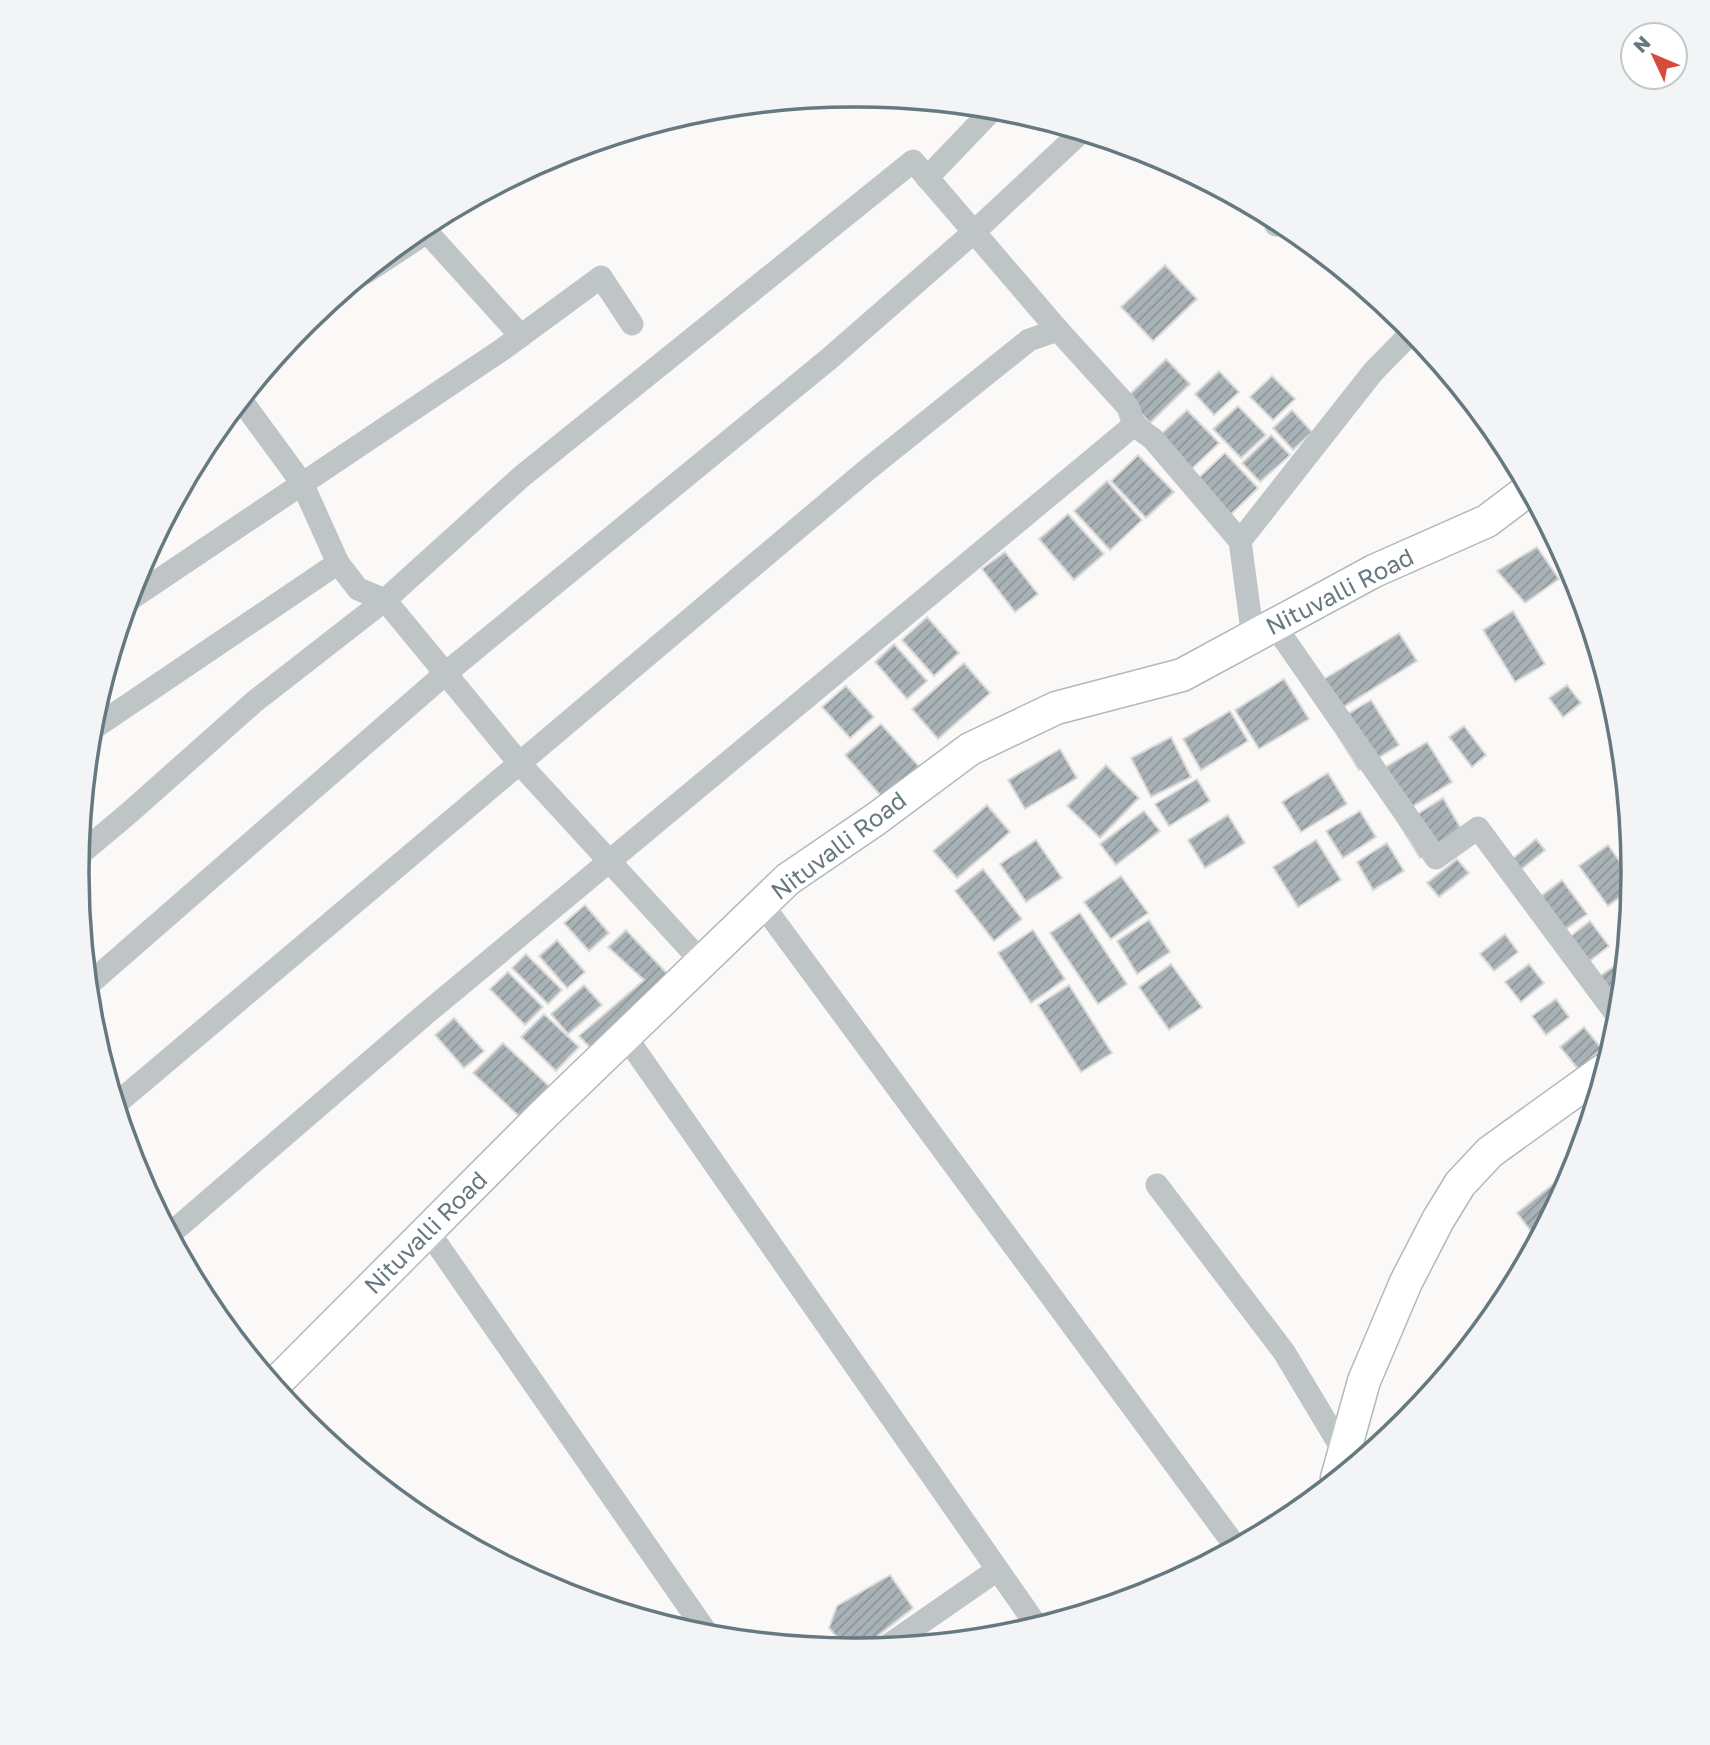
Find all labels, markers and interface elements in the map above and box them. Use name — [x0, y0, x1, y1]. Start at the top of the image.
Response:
north arrow — [1619, 21, 1689, 91]
text: N — [1628, 31, 1655, 57]
street label: Nituvalli Road — [1261, 541, 1418, 640]
street label: Nituvalli Road — [765, 785, 911, 905]
street label: Nituvalli Road — [358, 1165, 492, 1299]

